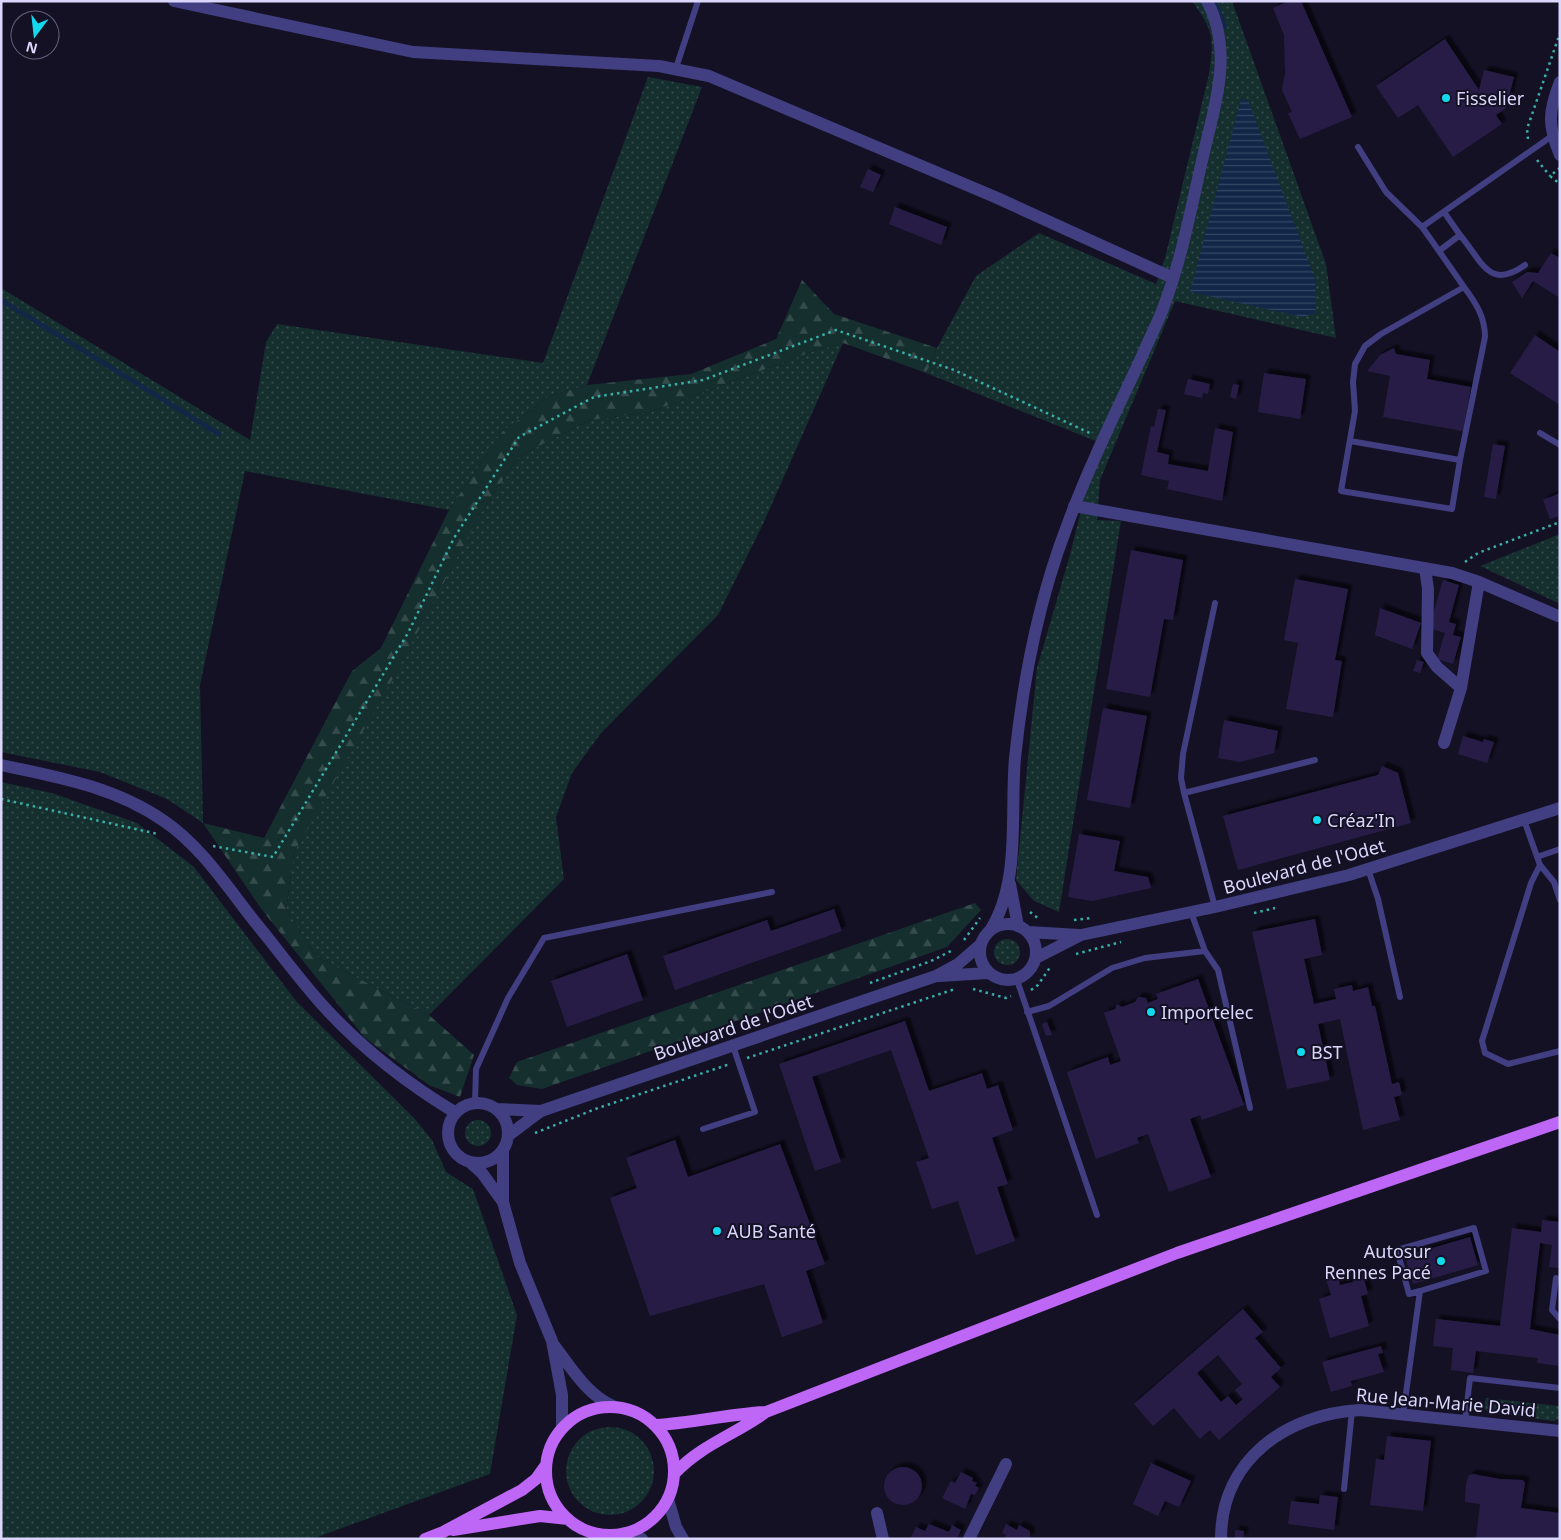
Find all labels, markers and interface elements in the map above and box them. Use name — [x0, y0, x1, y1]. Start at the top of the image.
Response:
north arrow — [10, 10, 60, 60]
text: N — [24, 37, 39, 59]
place label: Fisselier — [1456, 86, 1525, 110]
marker: Fisselier — [1440, 92, 1452, 104]
place label: Créaz'In — [1327, 808, 1395, 832]
marker: Créaz'In — [1311, 814, 1323, 826]
street label: Boulevard de l'Odet — [1220, 833, 1388, 899]
street label: Boulevard de l'Odet — [650, 988, 816, 1065]
place label: Importelec — [1161, 1000, 1254, 1024]
marker: Importelec — [1145, 1006, 1157, 1018]
place label: BST — [1311, 1040, 1343, 1064]
marker: BST — [1295, 1046, 1307, 1058]
place label: AUB Santé — [727, 1219, 816, 1243]
marker: AUB Santé — [711, 1225, 723, 1237]
place label: Autosur Rennes Pacé — [1324, 1239, 1432, 1284]
marker: Autosur Rennes Pacé — [1435, 1255, 1447, 1267]
street label: Rue Jean-Marie David — [1355, 1382, 1537, 1422]

